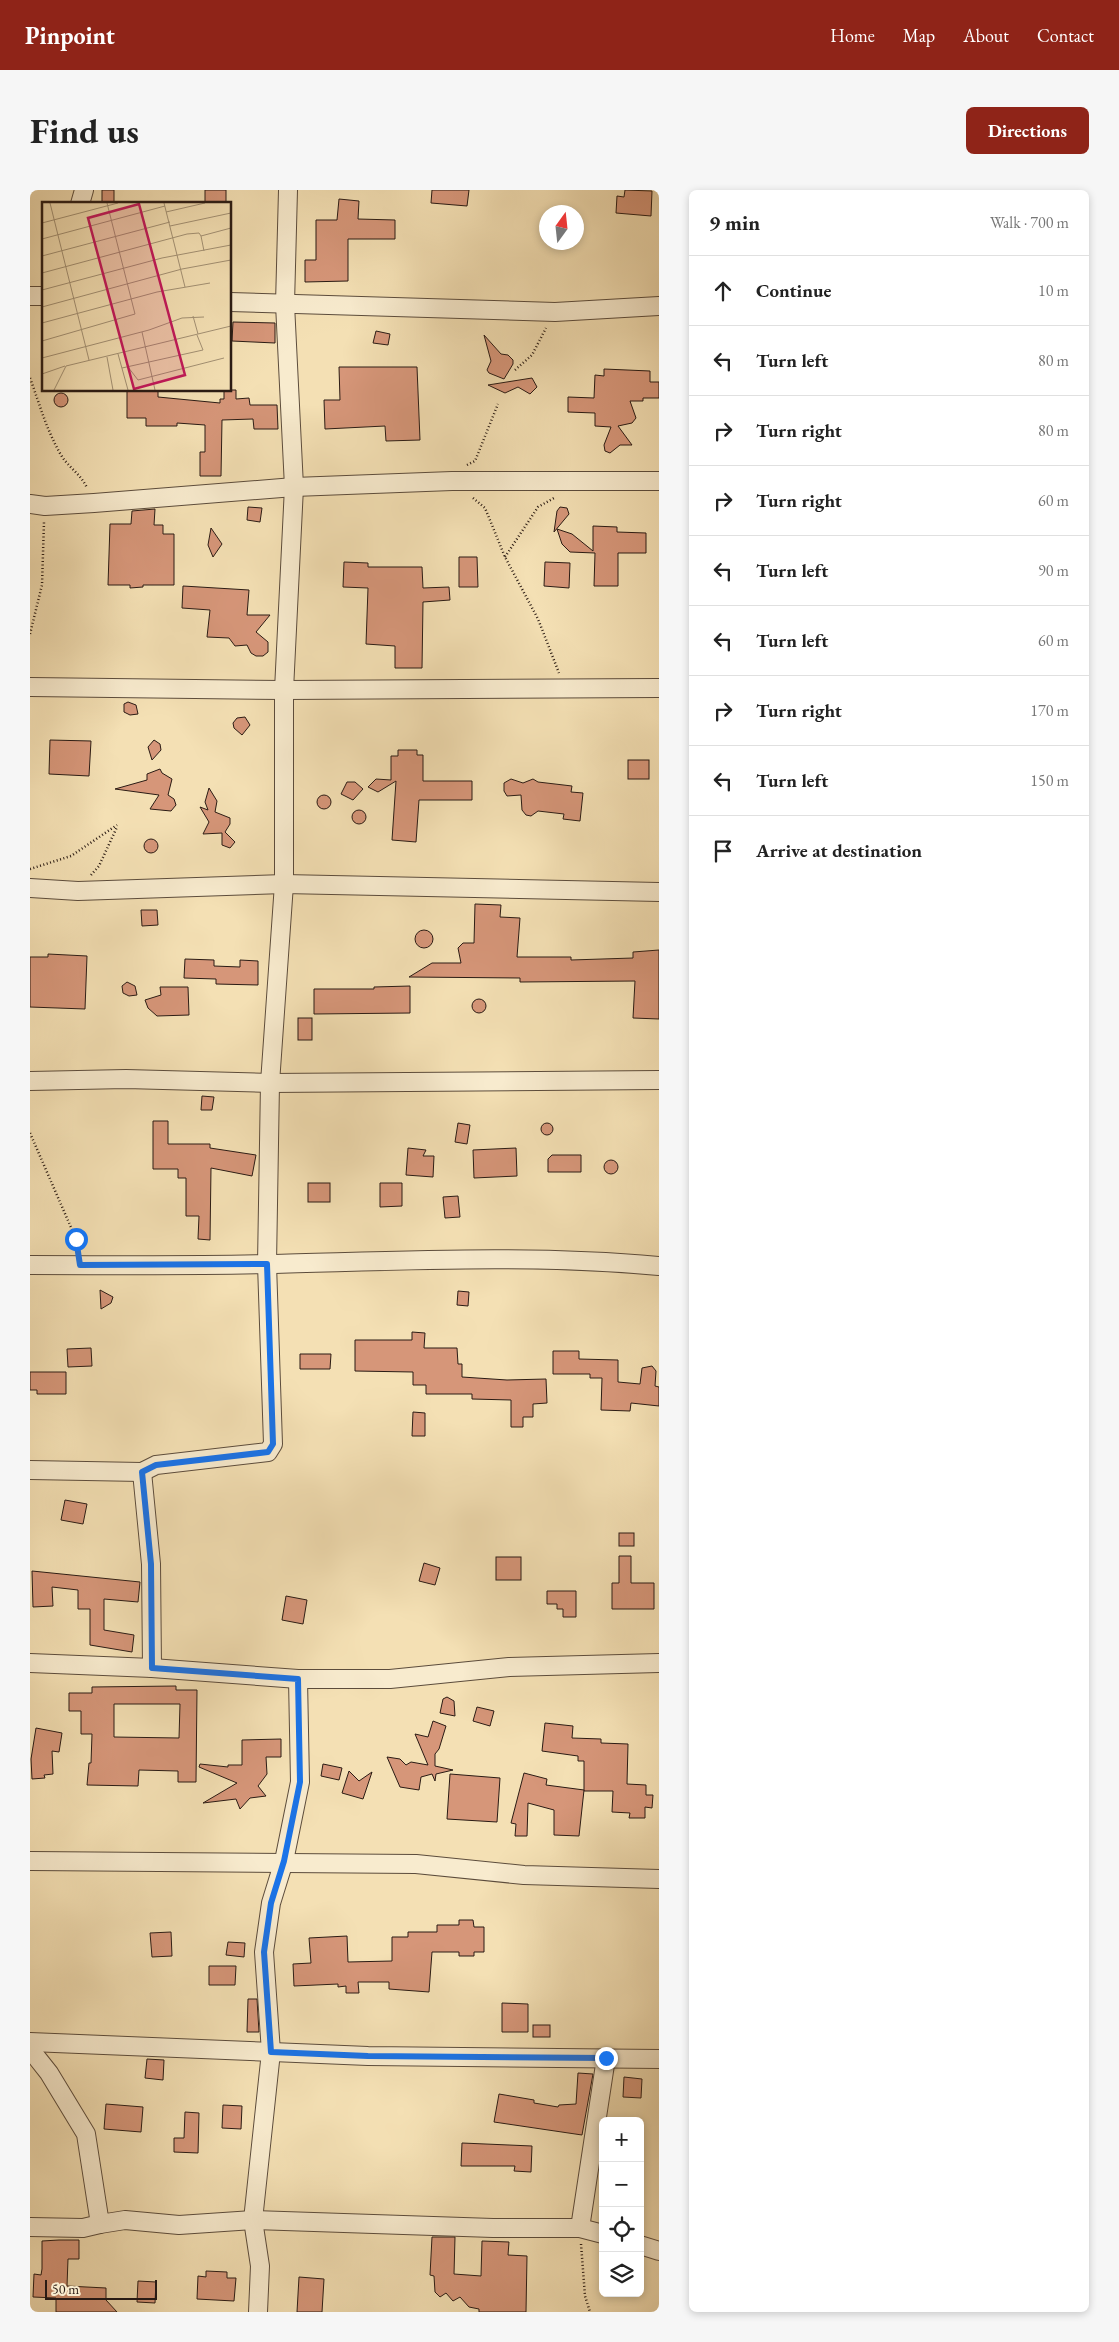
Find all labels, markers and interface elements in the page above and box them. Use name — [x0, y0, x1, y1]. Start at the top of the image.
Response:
text: Pinpoint — [25, 20, 115, 51]
text: Home — [830, 24, 875, 47]
text: Map — [903, 24, 935, 47]
text: About — [963, 24, 1009, 47]
text: Contact — [1037, 24, 1094, 47]
button: Directions — [966, 107, 1089, 154]
text: Find us — [30, 108, 139, 153]
inset map — [42, 202, 231, 391]
north arrow — [539, 205, 584, 250]
text: 9 min — [709, 209, 760, 236]
text: Walk · 700 m — [990, 212, 1069, 233]
icon: ahead — [709, 277, 737, 305]
text: Continue — [756, 278, 831, 303]
text: 10 m — [1038, 280, 1069, 301]
icon: left — [709, 347, 737, 375]
text: Turn left — [756, 348, 828, 373]
text: 80 m — [1038, 350, 1069, 371]
icon: right — [709, 417, 737, 445]
text: Turn right — [756, 418, 842, 443]
text: 80 m — [1038, 420, 1069, 441]
icon: right — [709, 487, 737, 515]
text: Turn right — [756, 488, 842, 513]
text: 60 m — [1038, 490, 1069, 511]
icon: left — [709, 557, 737, 585]
text: Turn left — [756, 558, 828, 583]
text: 90 m — [1038, 560, 1069, 581]
icon: left — [709, 627, 737, 655]
text: Turn left — [756, 628, 828, 653]
text: 60 m — [1038, 630, 1069, 651]
icon: right — [709, 697, 737, 725]
text: Turn right — [756, 698, 842, 723]
text: 170 m — [1030, 700, 1069, 721]
icon: left — [709, 767, 737, 795]
text: Turn left — [756, 768, 828, 793]
text: 150 m — [1030, 770, 1069, 791]
icon: arrive — [709, 837, 737, 865]
text: Arrive at destination — [756, 838, 922, 863]
route start — [65, 1228, 88, 1251]
route end — [595, 2047, 618, 2070]
map controls — [599, 2117, 644, 2297]
button: + — [599, 2117, 644, 2162]
button: − — [599, 2162, 644, 2207]
button: locate — [599, 2207, 644, 2252]
button: layers — [599, 2252, 644, 2297]
scale bar — [45, 2277, 158, 2300]
text: 50 m — [52, 2280, 79, 2298]

